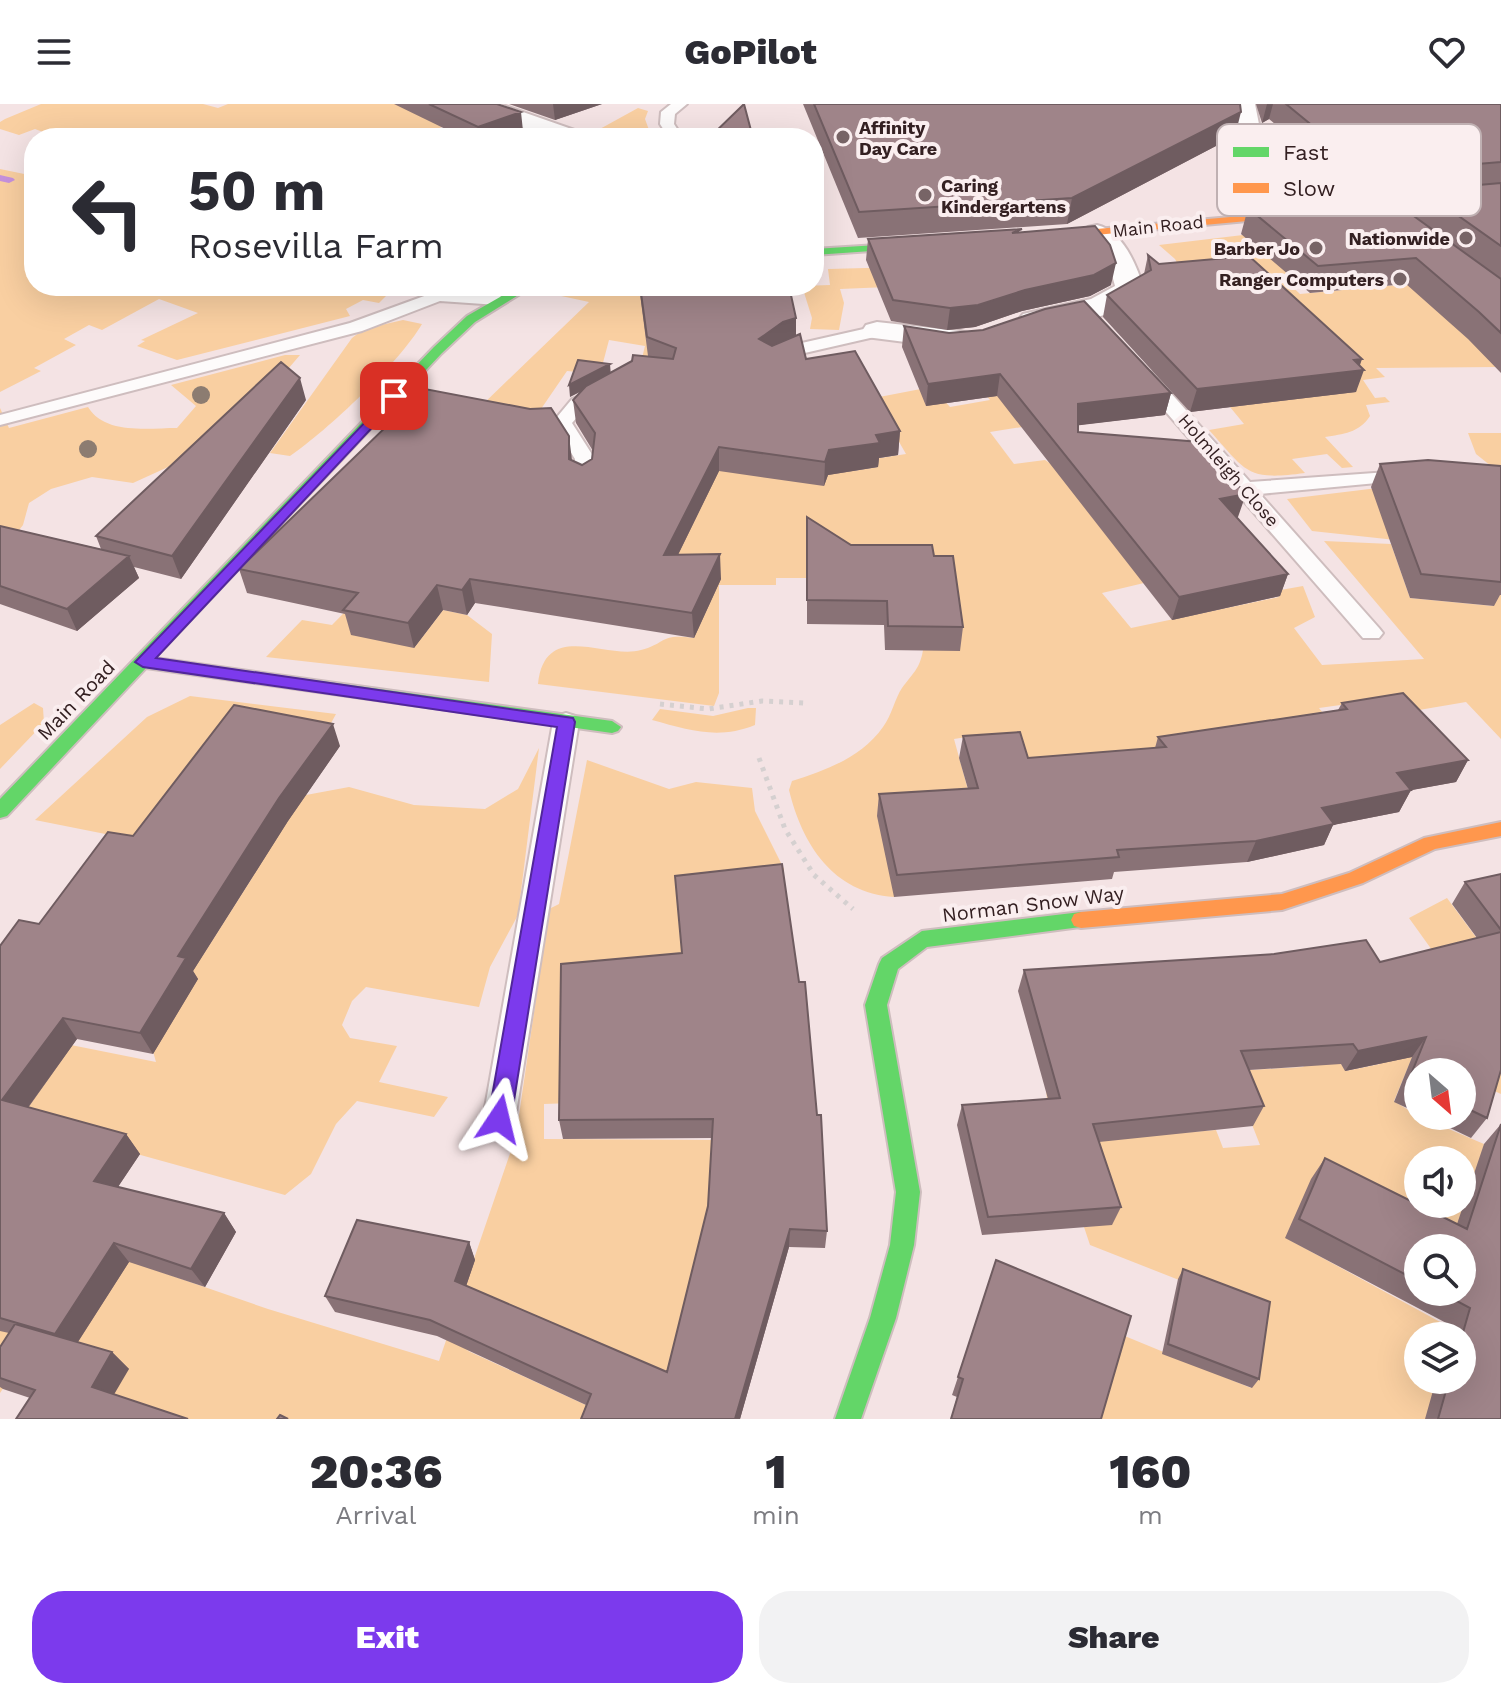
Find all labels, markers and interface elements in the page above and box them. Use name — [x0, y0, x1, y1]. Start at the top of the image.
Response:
icon: menu — [32, 30, 76, 74]
icon: heart — [1425, 30, 1469, 74]
text: GoPilot — [684, 31, 817, 73]
place label: Affinity Day Care — [859, 117, 937, 159]
legend — [1217, 124, 1481, 216]
marker: Affinity Day Care — [834, 128, 852, 146]
text: Fast — [1283, 140, 1329, 165]
text: 50 m — [188, 158, 325, 224]
icon: left — [56, 160, 160, 264]
place label: Caring Kindergartens — [941, 175, 1067, 217]
text: Slow — [1283, 176, 1335, 201]
marker: Caring Kindergartens — [916, 186, 934, 204]
street label: Main Road — [1111, 211, 1205, 241]
text: Rosevilla Farm — [188, 225, 444, 267]
place label: Nationwide — [1349, 228, 1450, 249]
marker: Nationwide — [1457, 229, 1475, 247]
place label: Barber Jo — [1214, 238, 1300, 259]
marker: Barber Jo — [1307, 239, 1325, 257]
place label: Ranger Computers — [1219, 269, 1384, 290]
marker: Ranger Computers — [1391, 270, 1409, 288]
pin — [360, 362, 428, 430]
icon: arrive — [372, 374, 416, 418]
street label: Holmleigh Close — [1174, 409, 1284, 531]
street label: Main Road — [32, 655, 120, 745]
street label: Norman Snow Way — [941, 881, 1126, 927]
north arrow — [1404, 1058, 1476, 1130]
map controls — [1404, 1058, 1476, 1394]
position arrow — [457, 1077, 541, 1161]
button: sound — [1404, 1146, 1476, 1218]
button: search — [1404, 1234, 1476, 1306]
button: layers — [1404, 1322, 1476, 1394]
text: 20:36 — [309, 1443, 443, 1500]
text: 1 — [765, 1443, 787, 1500]
text: 160 — [1109, 1443, 1192, 1500]
text: Arrival — [335, 1500, 417, 1530]
text: min — [752, 1500, 800, 1530]
text: m — [1138, 1500, 1163, 1530]
button: Exit — [32, 1591, 743, 1683]
button: Share — [759, 1591, 1469, 1683]

